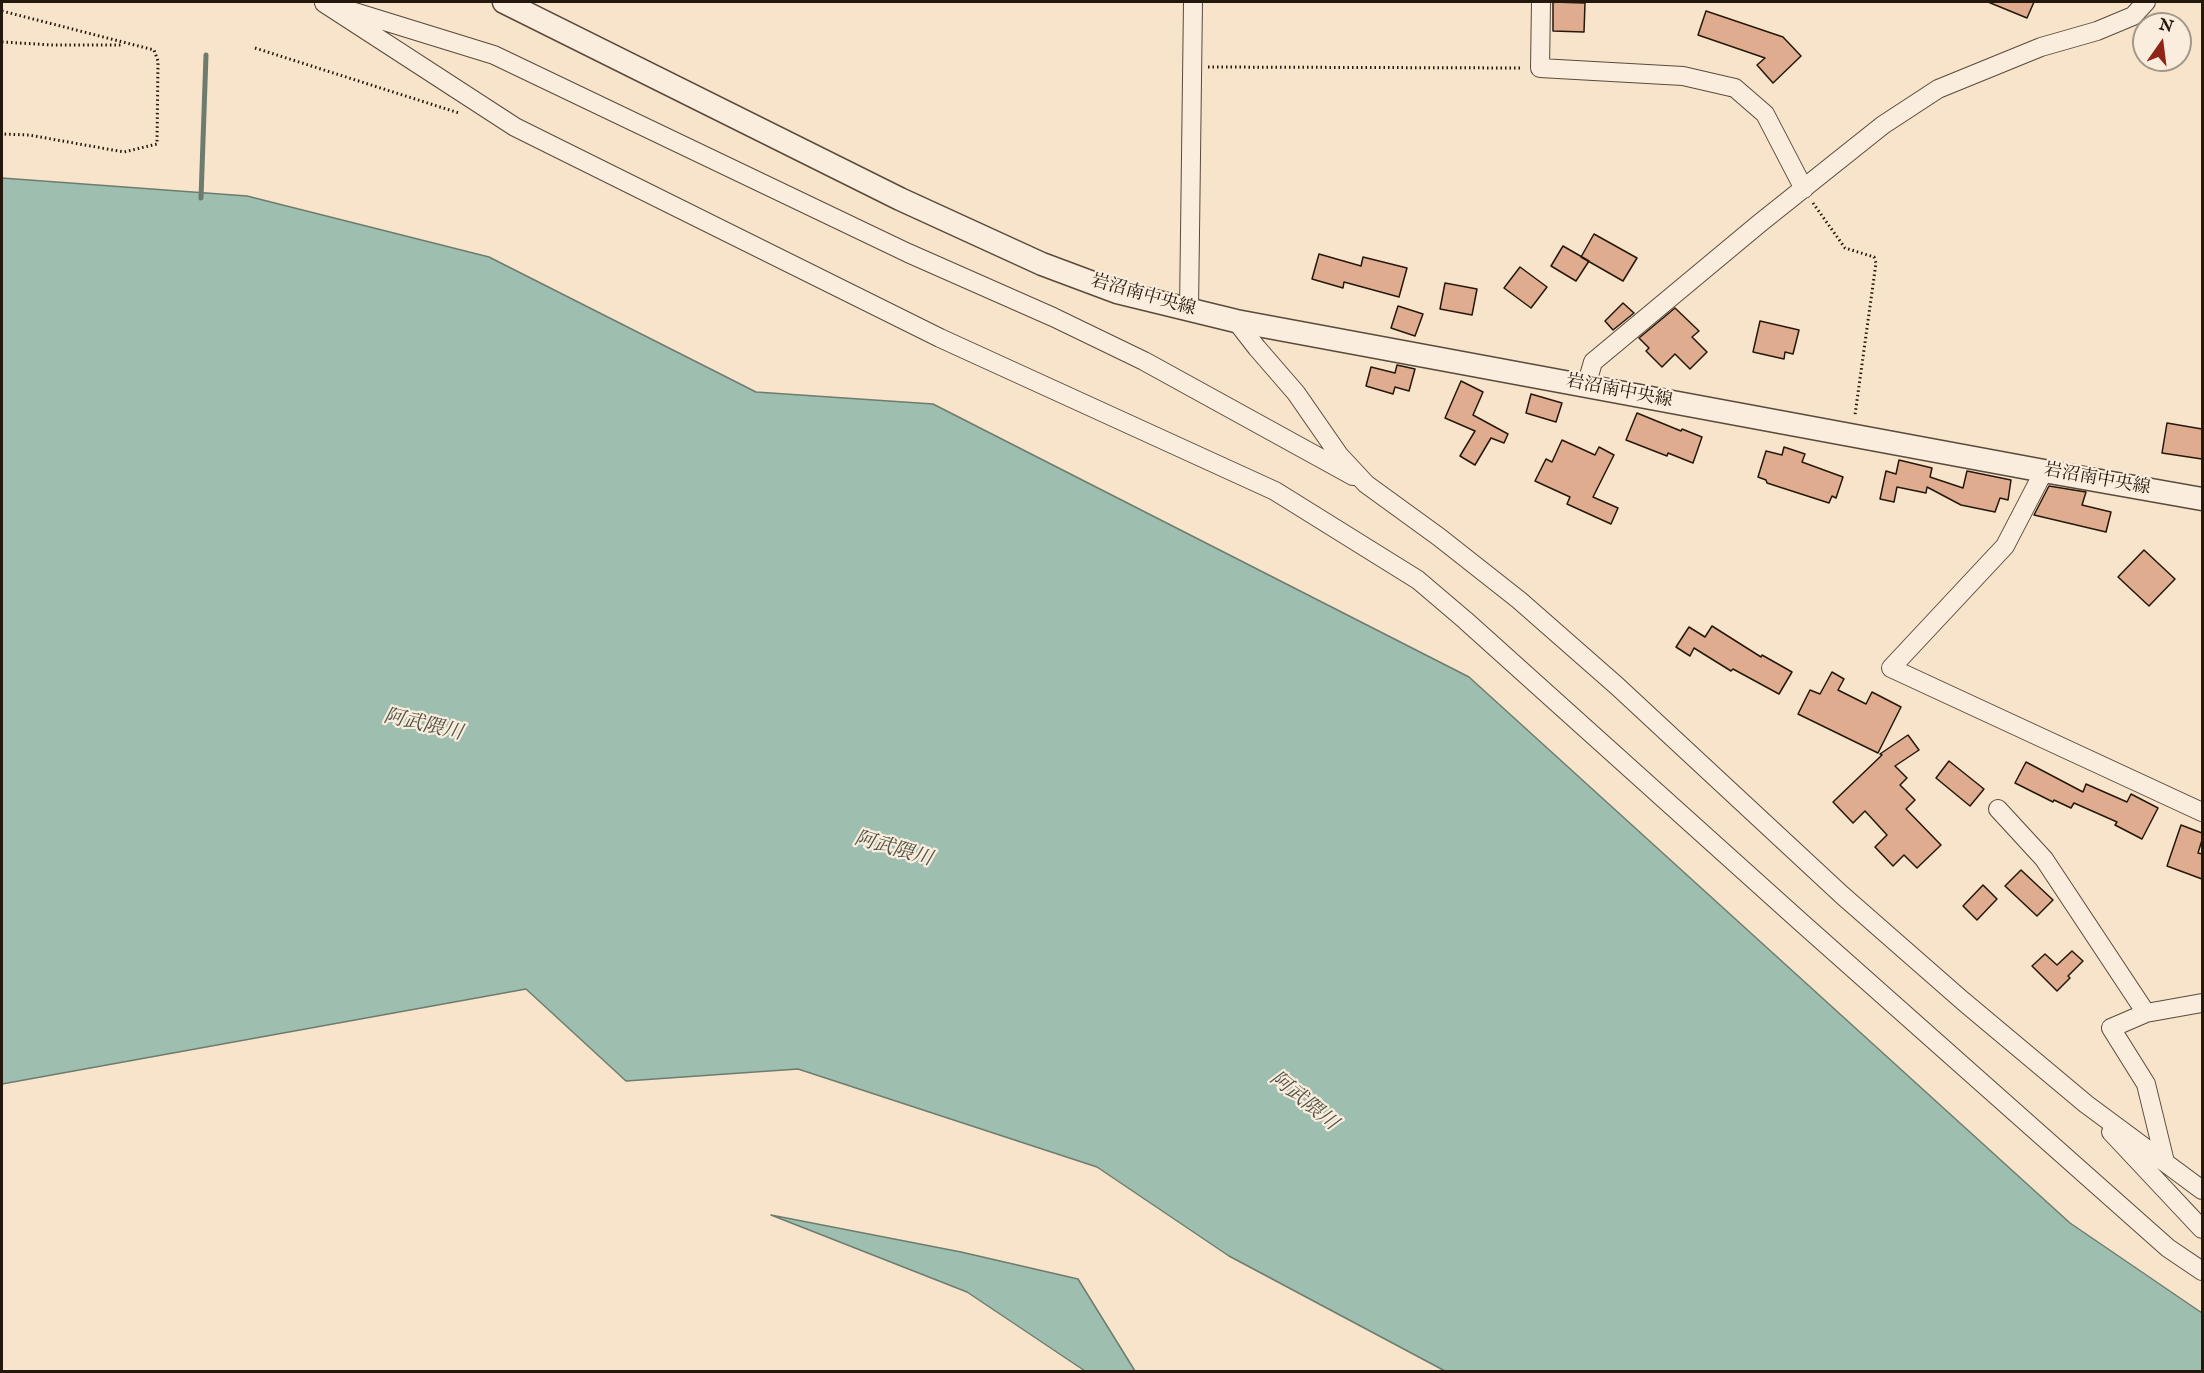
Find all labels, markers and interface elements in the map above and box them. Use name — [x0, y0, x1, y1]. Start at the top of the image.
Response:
north arrow — [2132, 12, 2192, 72]
text: N — [2157, 15, 2175, 38]
street label: 岩沼南中央線 — [1088, 271, 1198, 321]
street label: 岩沼南中央線 — [1564, 371, 1674, 413]
street label: 岩沼南中央線 — [2042, 460, 2152, 500]
water label: 阿武隈川 — [381, 705, 465, 747]
water label: 阿武隈川 — [851, 827, 935, 873]
water label: 阿武隈川 — [1264, 1068, 1342, 1136]

